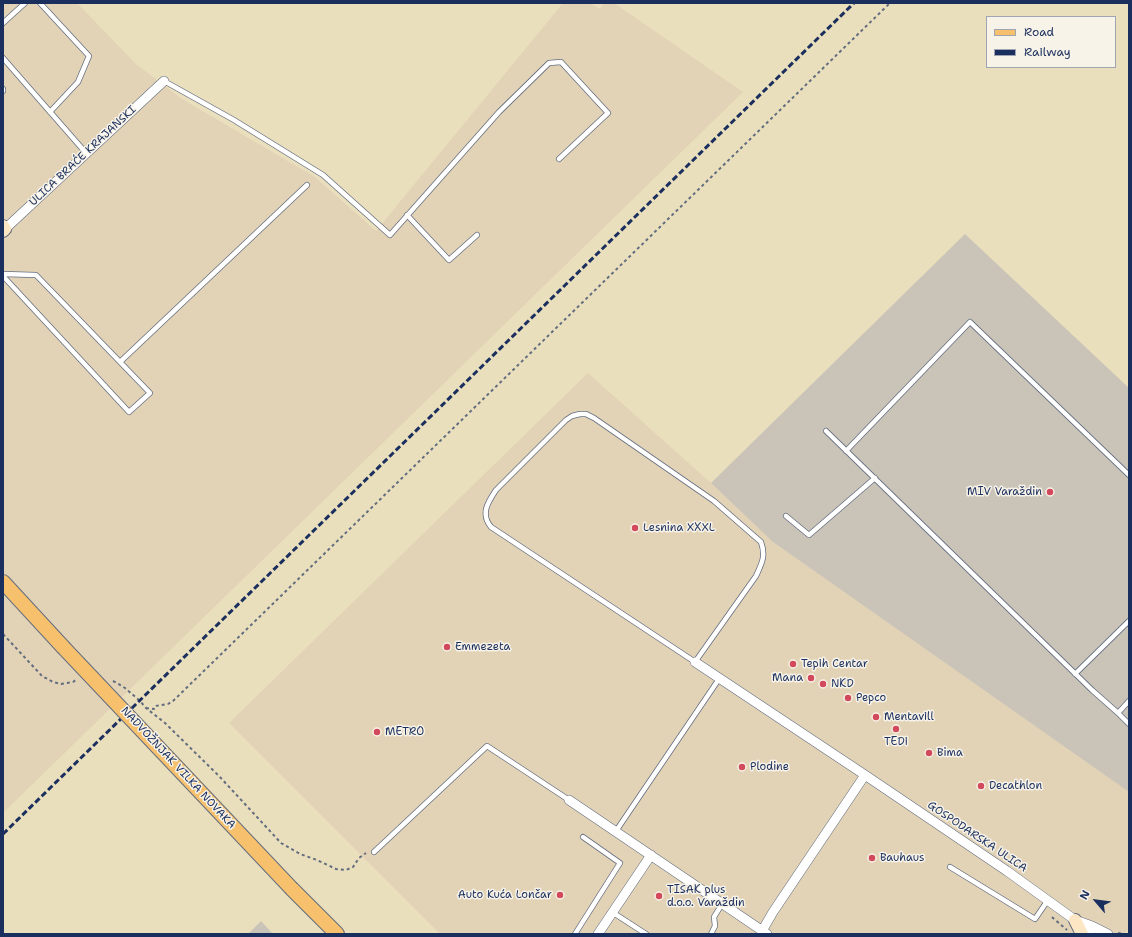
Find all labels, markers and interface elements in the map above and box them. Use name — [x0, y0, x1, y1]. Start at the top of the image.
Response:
legend — [986, 16, 1116, 68]
text: Road — [1024, 24, 1054, 40]
text: Railway — [1024, 44, 1071, 60]
street label: ULICA BRAĆE KRAJANSKI — [27, 103, 139, 209]
place label: MIV Varaždin — [967, 485, 1042, 499]
marker: MIV Varaždin — [1045, 487, 1055, 497]
place label: Lesnina XXXL — [643, 521, 715, 535]
marker: Lesnina XXXL — [630, 523, 640, 533]
place label: Emmezeta — [455, 640, 510, 654]
marker: Emmezeta — [442, 642, 452, 652]
place label: Tepih Centar — [801, 657, 868, 671]
marker: Tepih Centar — [788, 659, 798, 669]
place label: Mana — [772, 671, 803, 685]
marker: Mana — [806, 673, 816, 683]
place label: NKD — [831, 677, 854, 691]
marker: NKD — [818, 679, 828, 689]
place label: Pepco — [856, 691, 886, 705]
marker: Pepco — [843, 693, 853, 703]
street label: NADVOŽNJAK VILKA NOVAKA — [118, 704, 238, 832]
place label: Mentavill — [884, 710, 934, 724]
marker: Mentavill — [871, 712, 881, 722]
marker: TEDi — [891, 724, 901, 734]
place label: METRO — [385, 725, 424, 739]
marker: METRO — [372, 727, 382, 737]
place label: TEDi — [884, 735, 908, 749]
place label: Bima — [937, 746, 963, 760]
marker: Bima — [924, 748, 934, 758]
place label: Plodine — [750, 760, 789, 774]
marker: Plodine — [737, 762, 747, 772]
place label: Decathlon — [989, 779, 1042, 793]
marker: Decathlon — [976, 781, 986, 791]
street label: GOSPODARSKA ULICA — [925, 799, 1029, 875]
place label: Bauhaus — [880, 851, 924, 865]
marker: Bauhaus — [867, 853, 877, 863]
north arrow — [1076, 881, 1116, 921]
place label: TISAK plus d.o.o. Varaždin — [667, 883, 745, 909]
place label: Auto Kuća Lončar — [458, 888, 552, 902]
text: N — [1076, 888, 1094, 903]
marker: Auto Kuća Lončar — [555, 890, 565, 900]
marker: TISAK plus d.o.o. Varaždin — [654, 891, 664, 901]

